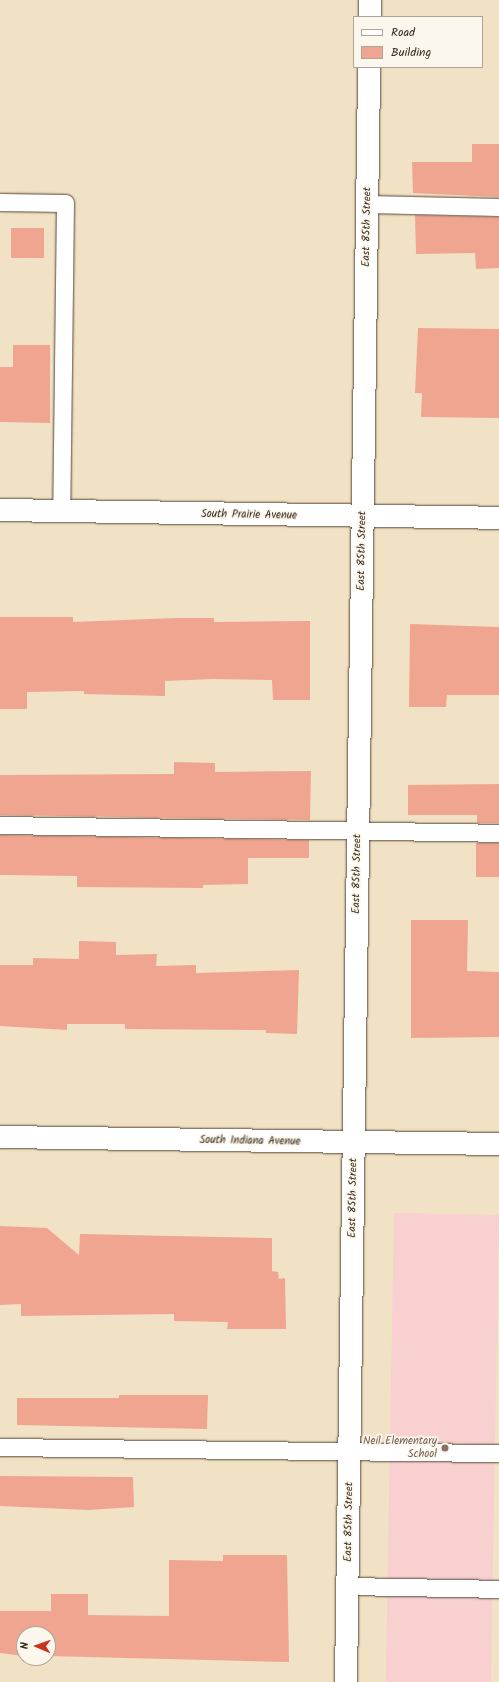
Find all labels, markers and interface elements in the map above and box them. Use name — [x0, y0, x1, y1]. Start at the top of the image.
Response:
legend — [353, 16, 483, 68]
text: Road — [391, 23, 415, 42]
text: Building — [391, 43, 431, 62]
street label: East 85th Street — [360, 187, 374, 267]
street label: South Prairie Avenue — [201, 508, 297, 522]
street label: East 85th Street — [355, 511, 369, 591]
street label: East 85th Street — [350, 834, 364, 914]
street label: South Indiana Avenue — [199, 1134, 301, 1148]
street label: East 85th Street — [346, 1158, 360, 1238]
place label: Neil Elementary School — [363, 1435, 437, 1461]
marker: Neil Elementary School — [440, 1443, 450, 1453]
street label: East 85th Street — [342, 1482, 356, 1562]
north arrow — [16, 1626, 56, 1666]
text: N — [16, 1642, 34, 1649]

